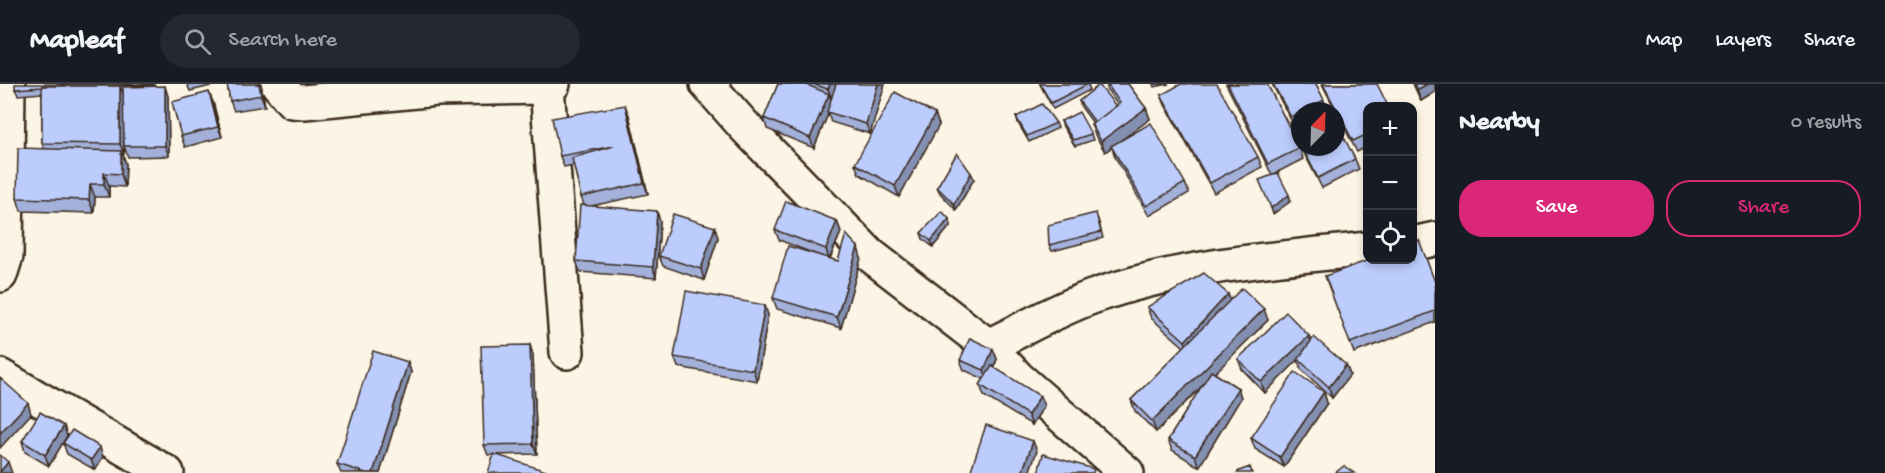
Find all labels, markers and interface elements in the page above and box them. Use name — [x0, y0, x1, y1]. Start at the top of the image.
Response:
search box — [160, 14, 580, 68]
text: Mapleaf — [30, 25, 124, 58]
icon: search — [181, 25, 214, 58]
text: Search here — [229, 28, 337, 54]
text: Map — [1646, 29, 1682, 54]
text: Layers — [1715, 29, 1771, 54]
text: Share — [1804, 29, 1855, 54]
north arrow — [1291, 102, 1345, 156]
map controls — [1363, 102, 1417, 264]
button: + — [1363, 102, 1417, 156]
text: Nearby — [1459, 108, 1540, 139]
text: 0 results — [1791, 112, 1861, 135]
button: − — [1363, 156, 1417, 210]
button: Save — [1459, 180, 1654, 237]
button: Share — [1666, 180, 1861, 237]
button: locate — [1363, 210, 1417, 264]

